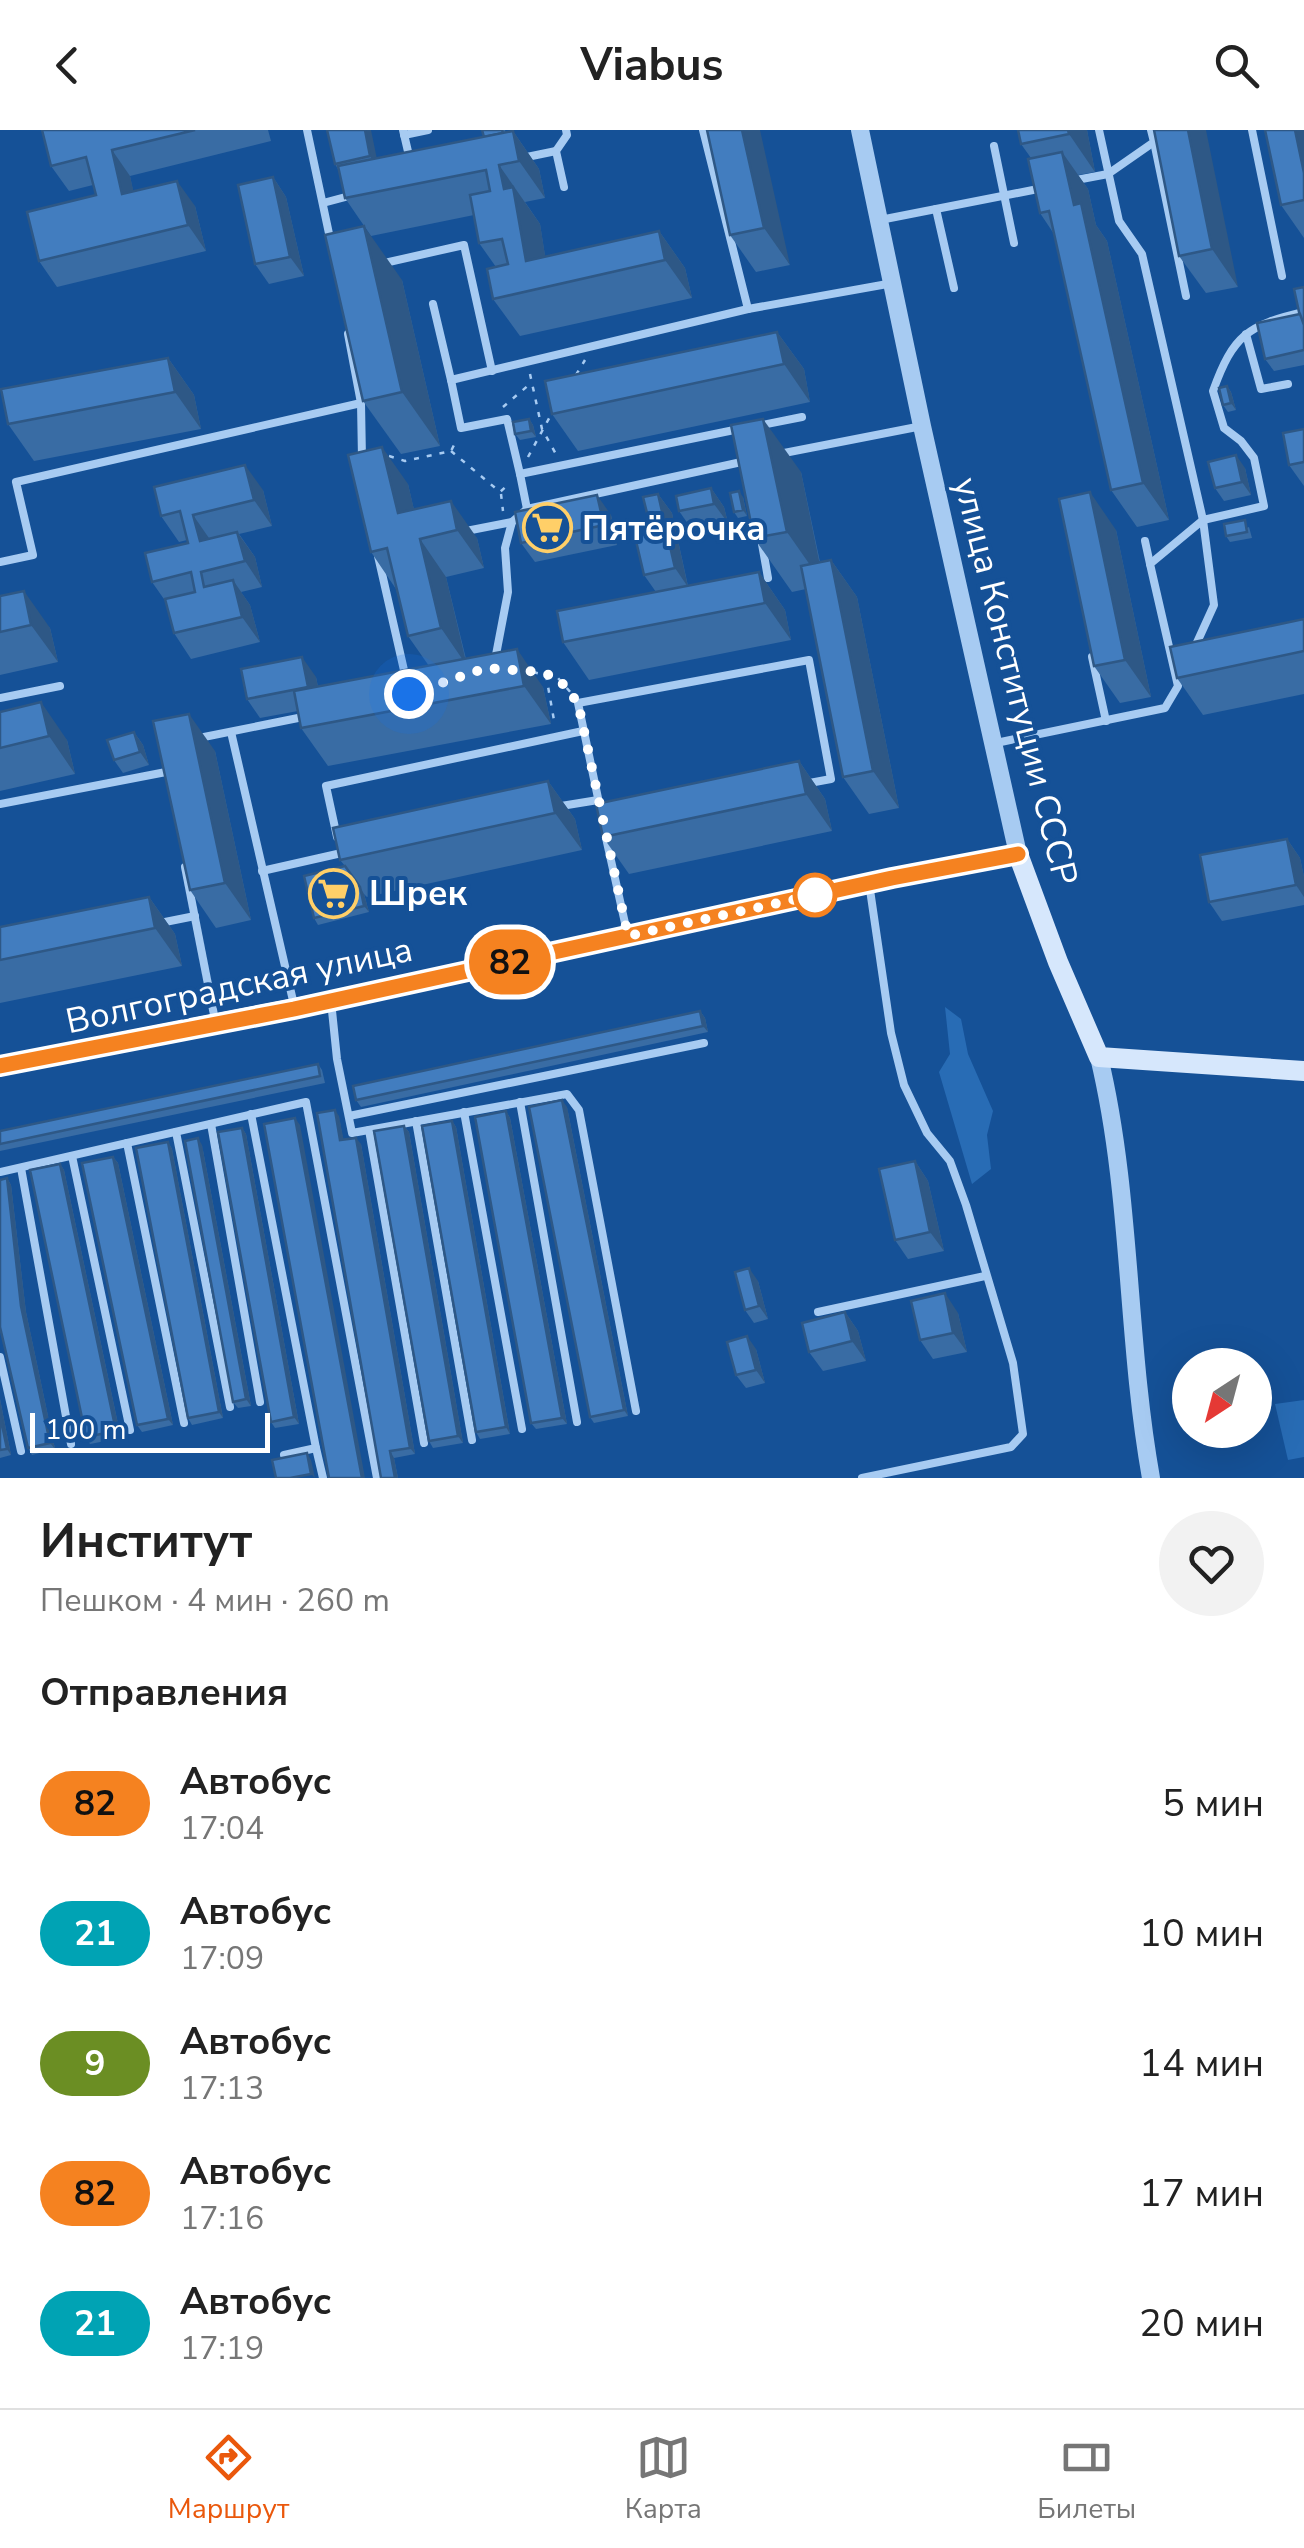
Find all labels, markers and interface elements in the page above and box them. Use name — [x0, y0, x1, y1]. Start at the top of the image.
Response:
text: Viabus — [580, 35, 724, 96]
icon: back — [40, 38, 95, 93]
icon: search — [1209, 38, 1264, 93]
street label: улица Конституции СССР — [942, 472, 1089, 890]
supermarket icon: Пятёрочка — [521, 502, 573, 554]
place label: Пятёрочка — [582, 505, 766, 552]
your location — [384, 669, 434, 719]
supermarket icon: Шрек — [308, 867, 360, 919]
place label: Шрек — [369, 870, 467, 917]
unlabelled marker — [794, 874, 836, 916]
street label: Волгоградская улица — [62, 926, 417, 1045]
line badge: 82 — [465, 930, 555, 994]
text: 82 — [489, 939, 531, 986]
north arrow — [1172, 1348, 1272, 1448]
map controls — [1172, 1348, 1272, 1448]
scale bar — [30, 1408, 270, 1452]
text: 100 m — [45, 1411, 127, 1449]
text: Институт — [40, 1508, 252, 1574]
button: heart — [1159, 1511, 1264, 1616]
text: Пешком · 4 мин · 260 m — [40, 1579, 390, 1622]
text: Отправления — [40, 1667, 288, 1718]
text: Автобус — [180, 1756, 331, 1807]
text: 5 мин — [1162, 1778, 1264, 1829]
text: 82 — [74, 1780, 116, 1827]
text: 17:04 — [180, 1807, 264, 1850]
text: Автобус — [180, 1886, 331, 1937]
text: 10 мин — [1139, 1908, 1264, 1959]
text: 21 — [74, 1910, 116, 1957]
text: 17:09 — [180, 1937, 264, 1980]
text: Автобус — [180, 2016, 331, 2067]
text: 14 мин — [1139, 2038, 1264, 2089]
text: 9 — [84, 2040, 106, 2087]
text: 17:13 — [180, 2067, 264, 2110]
text: Автобус — [180, 2146, 331, 2197]
text: 17 мин — [1139, 2168, 1264, 2219]
text: 82 — [74, 2170, 116, 2217]
text: 17:16 — [180, 2197, 264, 2240]
text: Автобус — [180, 2276, 331, 2327]
text: 20 мин — [1139, 2298, 1264, 2349]
text: 21 — [74, 2300, 116, 2347]
text: 17:19 — [180, 2327, 264, 2370]
tab: Маршрут — [168, 2430, 289, 2528]
tab: Карта — [625, 2430, 702, 2528]
tab: Билеты — [1037, 2430, 1136, 2528]

